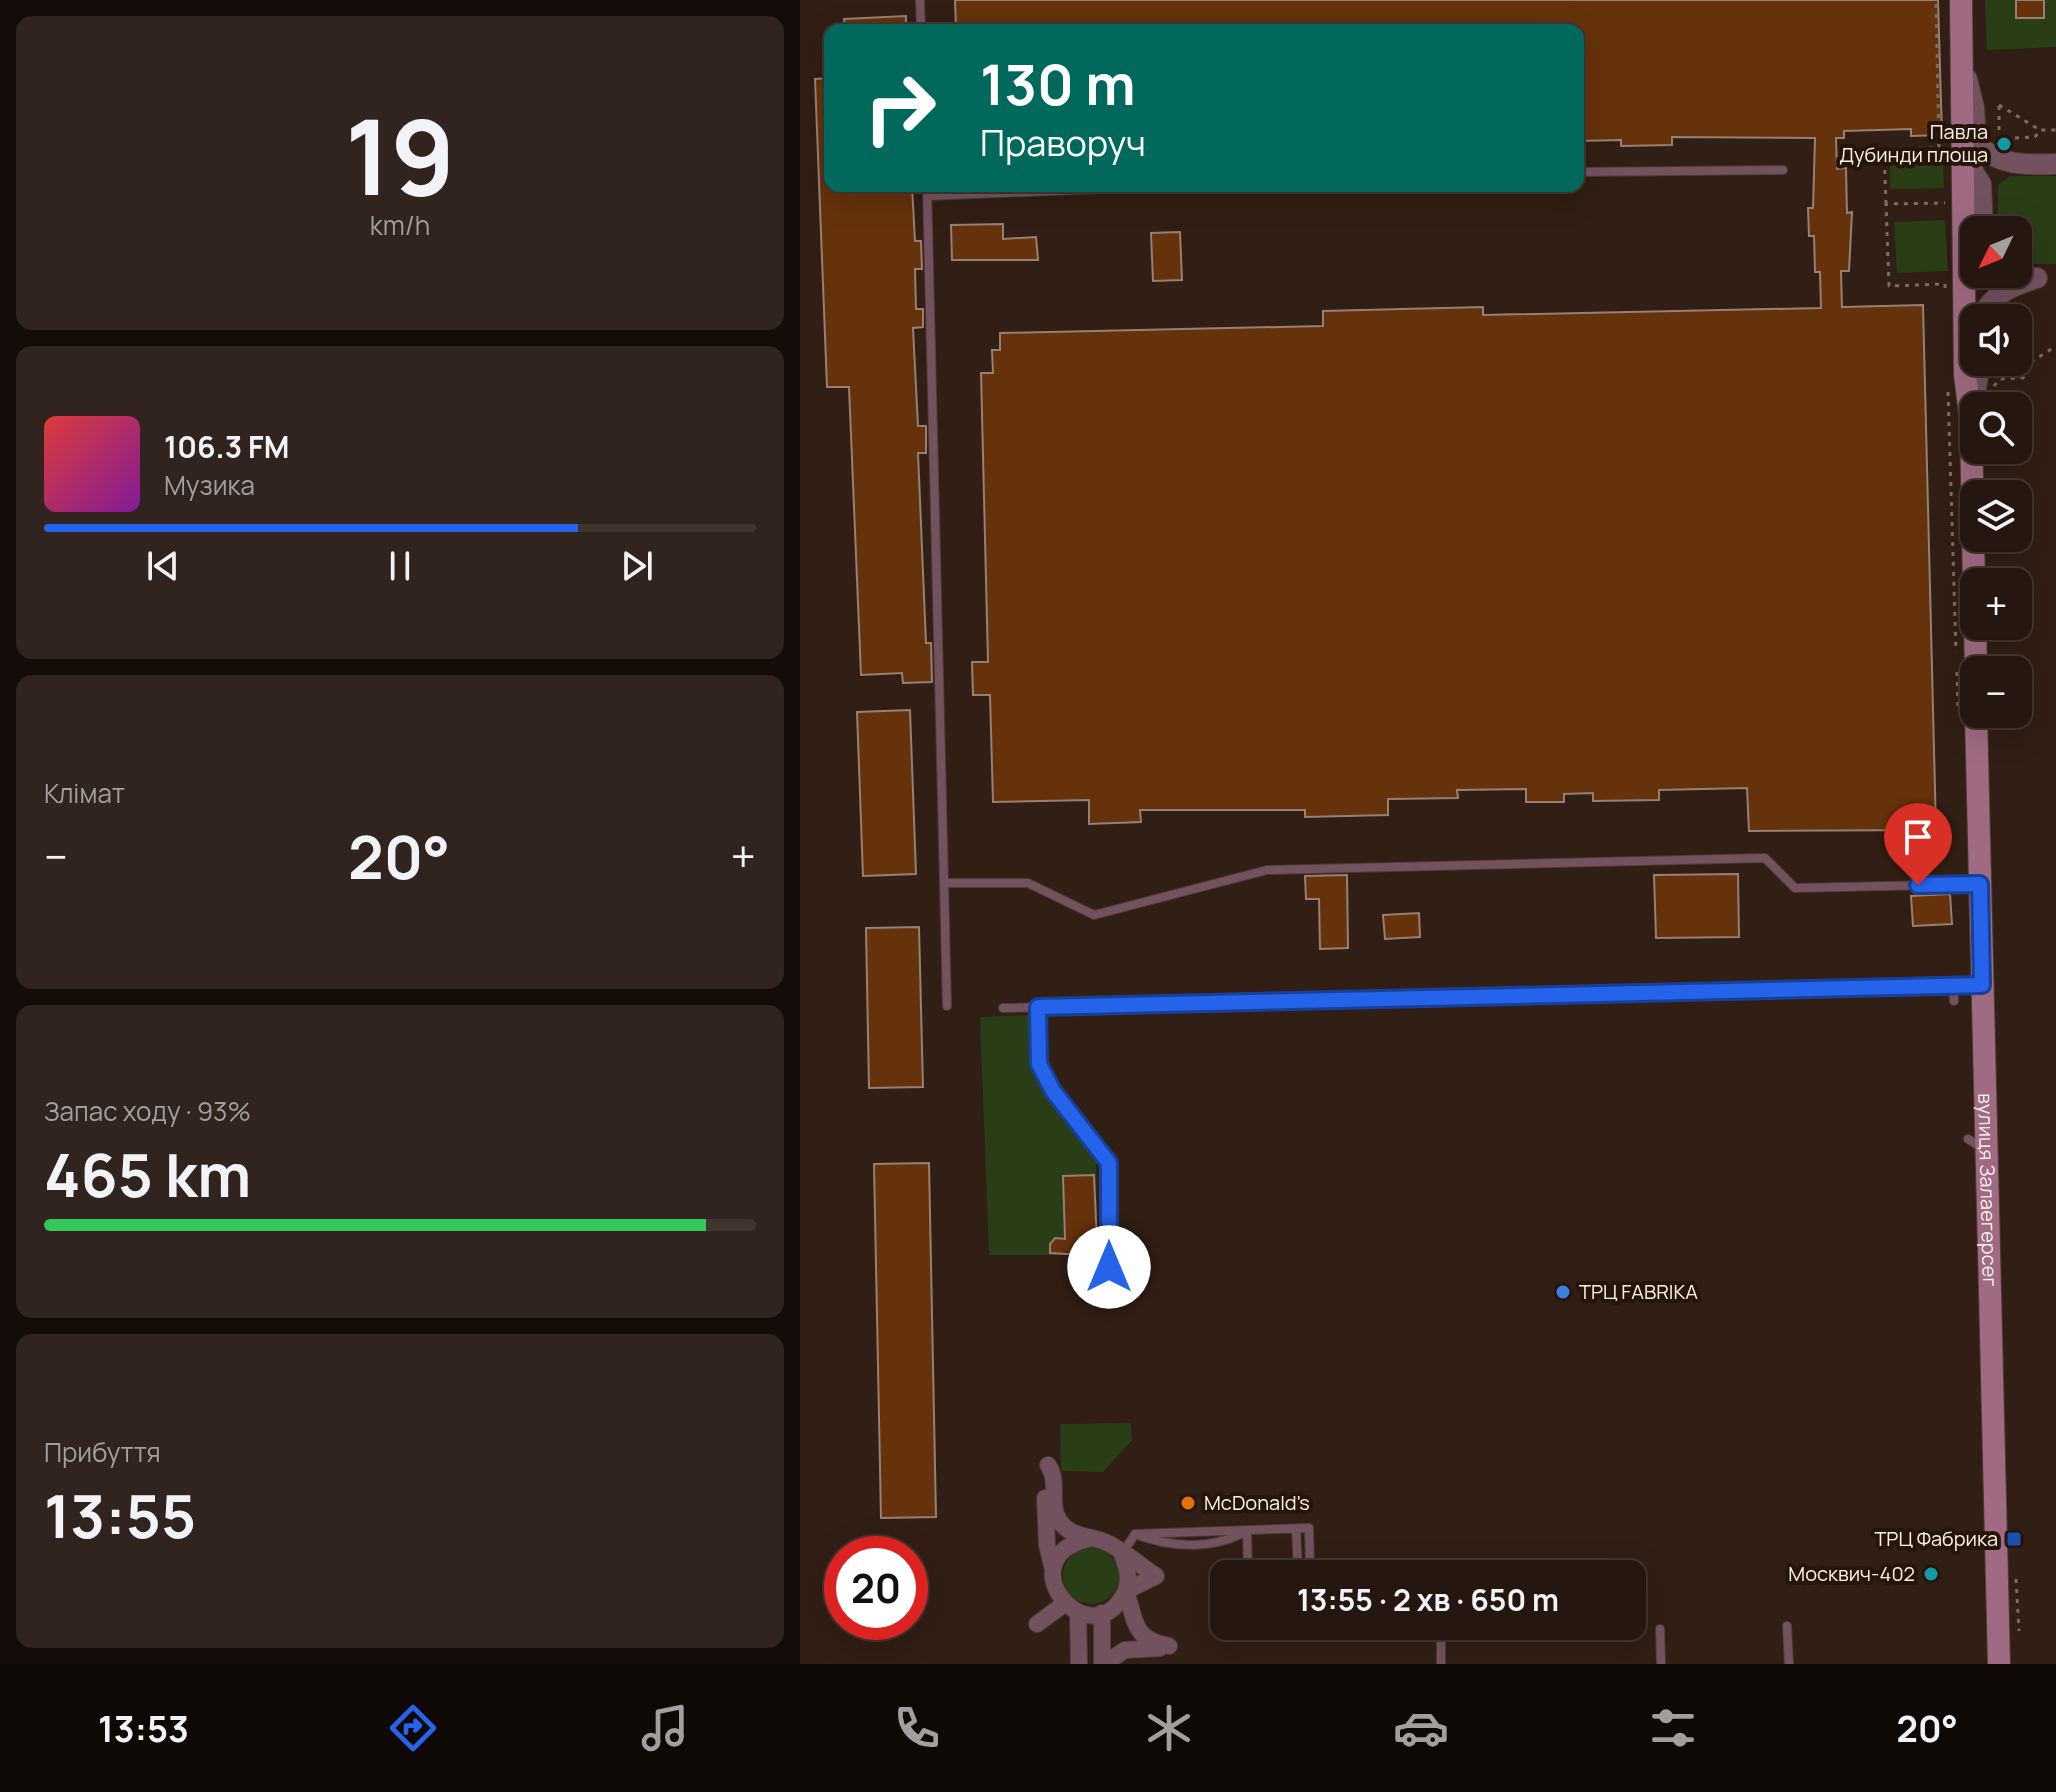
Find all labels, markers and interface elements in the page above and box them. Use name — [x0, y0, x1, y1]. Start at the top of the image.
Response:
text: 130 m — [980, 45, 1136, 122]
icon: right — [848, 56, 952, 160]
text: 19 — [345, 84, 455, 226]
text: Праворуч — [980, 118, 1146, 167]
place label: Павла Дубинди площа — [1839, 118, 1988, 168]
marker: Павла Дубинди площа — [1995, 135, 2013, 153]
text: km/h — [370, 207, 430, 243]
north arrow — [1960, 216, 2032, 288]
map controls — [1960, 216, 2032, 728]
button: sound — [1960, 304, 2032, 376]
button: search — [1960, 392, 2032, 464]
text: 106.3 FM — [164, 426, 289, 467]
text: Музика — [164, 467, 255, 503]
button: layers — [1960, 480, 2032, 552]
icon: previous — [141, 544, 185, 588]
icon: pause — [378, 544, 422, 588]
icon: next — [615, 544, 659, 588]
button: + — [1960, 568, 2032, 640]
button: − — [1960, 656, 2032, 728]
text: Клімат — [44, 775, 125, 811]
pin — [1884, 803, 1952, 885]
text: 20° — [348, 815, 450, 897]
icon: arrive — [1896, 815, 1940, 859]
text: − — [44, 826, 68, 886]
text: + — [731, 826, 756, 886]
text: Запас ходу · 93% — [44, 1093, 251, 1129]
street label: вулиця Залаегерсег — [1972, 1093, 2004, 1287]
text: 465 km — [44, 1133, 251, 1215]
position arrow — [1067, 1225, 1151, 1309]
place label: ТРЦ FABRIKA — [1579, 1278, 1698, 1305]
marker: ТРЦ FABRIKA — [1554, 1283, 1572, 1301]
text: Прибуття — [44, 1434, 161, 1470]
text: 13:55 — [44, 1474, 196, 1556]
place label: McDonald's — [1204, 1489, 1310, 1516]
marker: McDonald's — [1179, 1494, 1197, 1512]
place label: ТРЦ Фабрика — [1874, 1525, 1998, 1552]
marker: ТРЦ Фабрика — [2005, 1530, 2023, 1548]
speed limit sign: 20 — [824, 1536, 928, 1640]
place label: Москвич-402 — [1788, 1560, 1915, 1587]
marker: Москвич-402 — [1922, 1565, 1940, 1583]
text: 13:55 · 2 хв · 650 m — [1297, 1579, 1559, 1620]
icon: directions — [385, 1700, 441, 1756]
icon: music — [637, 1700, 693, 1756]
icon: phone — [889, 1700, 945, 1756]
icon: climate — [1141, 1700, 1197, 1756]
icon: car — [1393, 1700, 1449, 1756]
icon: filters — [1645, 1700, 1701, 1756]
text: 13:53 — [98, 1704, 189, 1753]
text: 20° — [1897, 1704, 1958, 1753]

